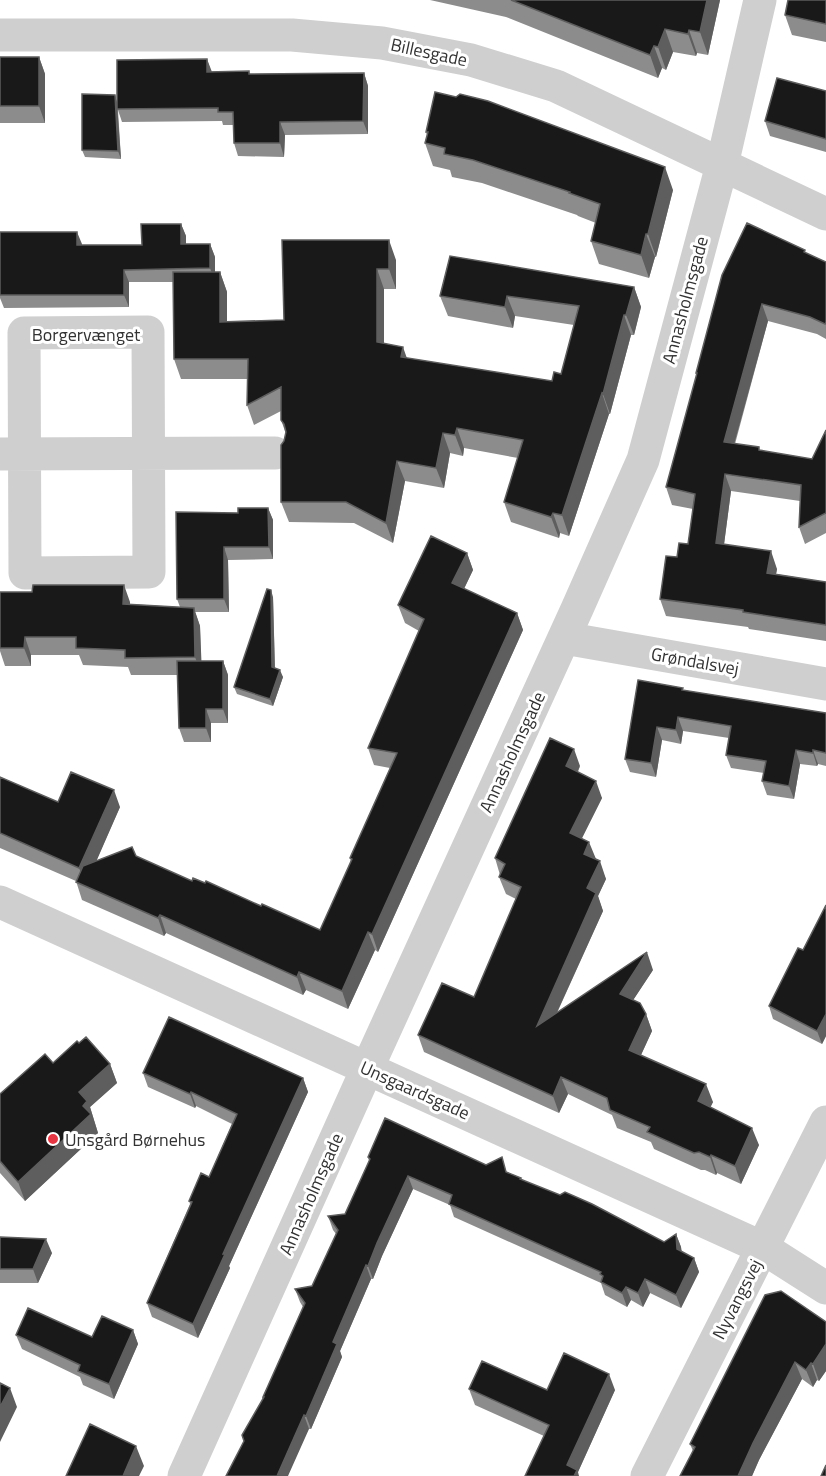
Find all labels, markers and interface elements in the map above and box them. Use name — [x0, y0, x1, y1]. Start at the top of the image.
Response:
street label: Billesgade — [388, 31, 470, 73]
street label: Annasholmsgade — [655, 233, 715, 367]
street label: Borgervænget — [32, 321, 141, 348]
street label: Grøndalsvej — [649, 640, 741, 682]
street label: Annasholmsgade — [472, 687, 552, 817]
street label: Unsgaardsgade — [356, 1054, 474, 1126]
place label: Unsgård Børnehus — [65, 1126, 205, 1153]
street label: Annasholmsgade — [272, 1129, 350, 1259]
marker: Unsgård Børnehus — [46, 1132, 60, 1146]
street label: Nyvangsvej — [705, 1254, 769, 1344]

